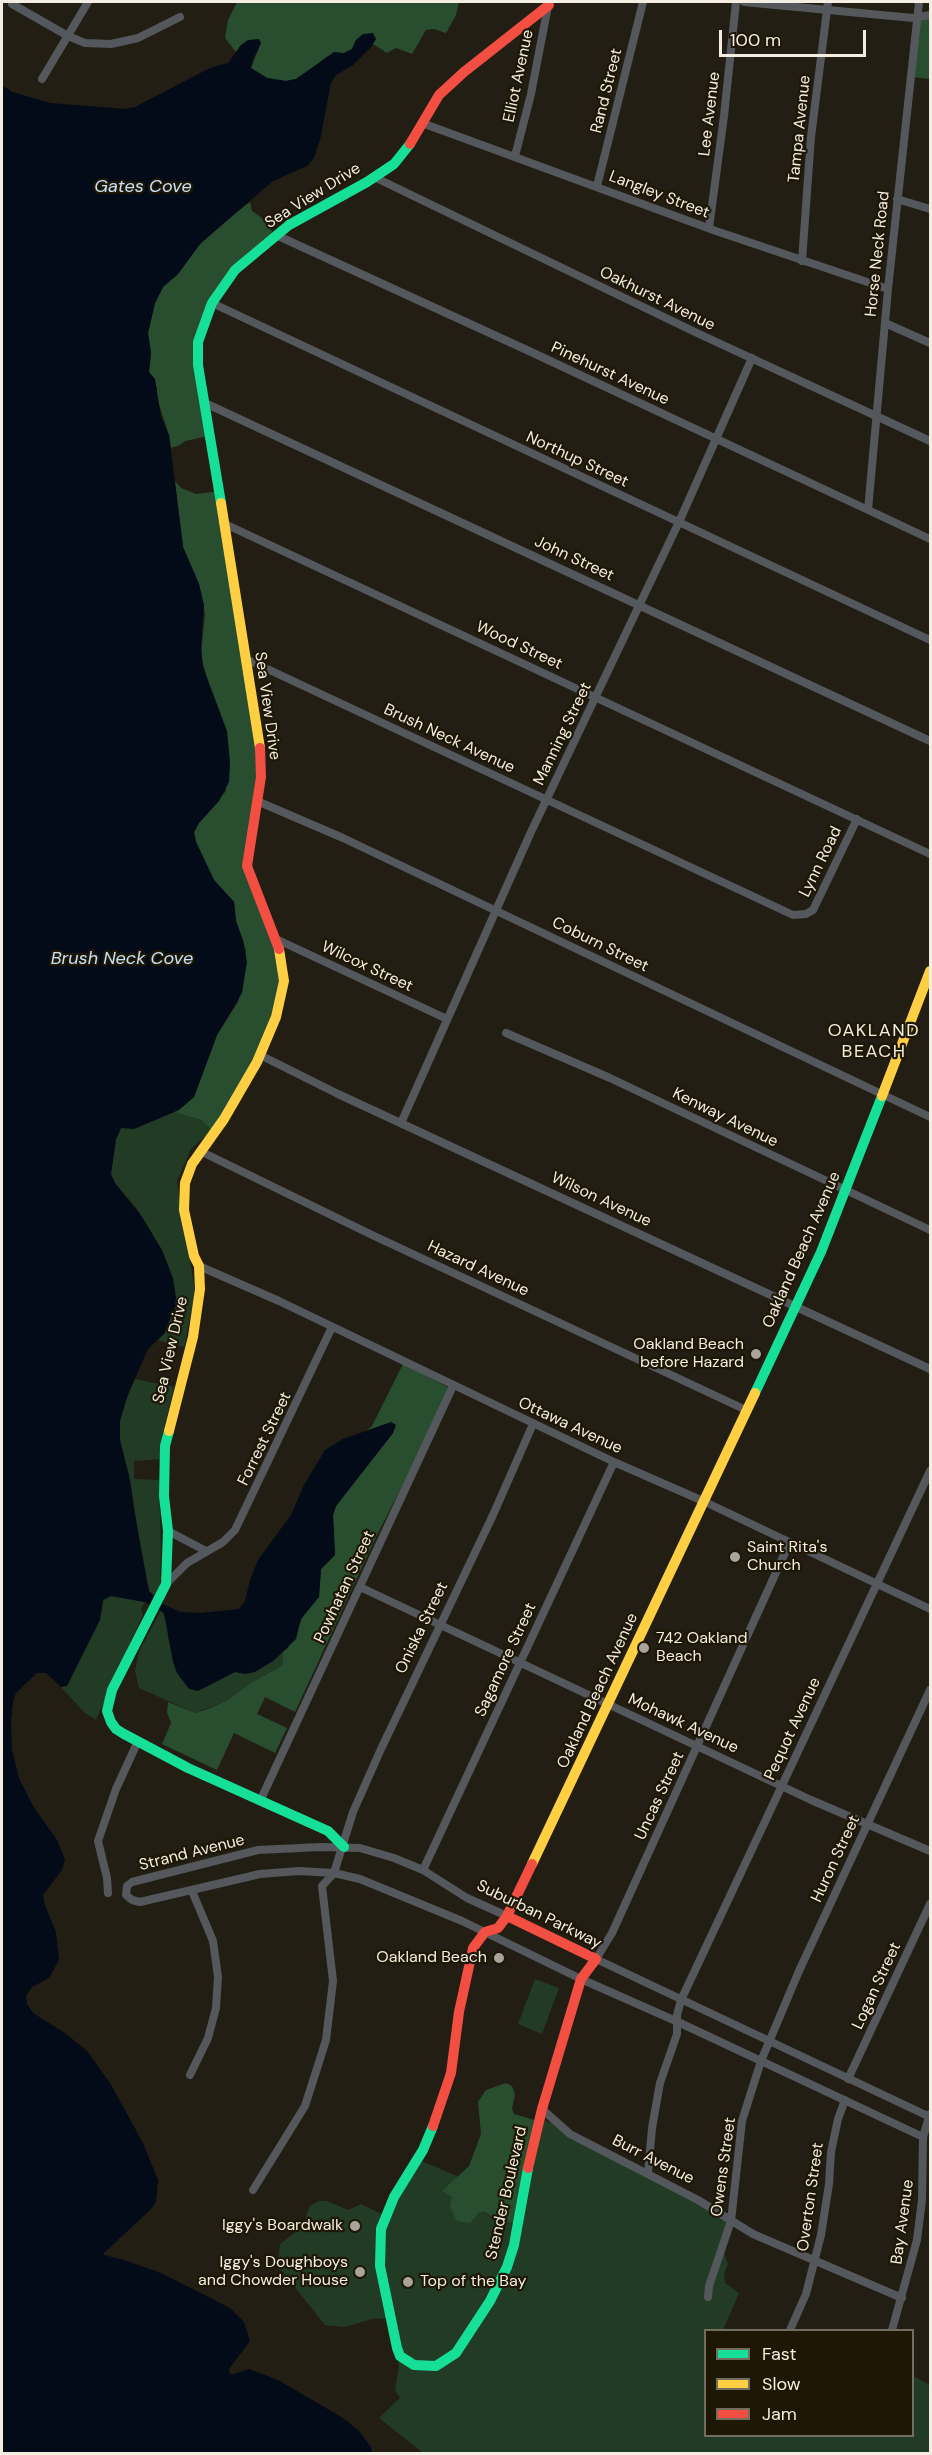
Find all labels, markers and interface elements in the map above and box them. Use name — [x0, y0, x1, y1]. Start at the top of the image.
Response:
scale bar — [722, 18, 869, 56]
street label: Elliot Avenue — [500, 28, 538, 124]
text: 100 m — [730, 28, 781, 52]
street label: Rand Street — [587, 47, 627, 135]
street label: Lee Avenue — [695, 71, 725, 157]
street label: Tampa Avenue — [785, 74, 815, 184]
street label: Sea View Drive — [262, 159, 364, 233]
street label: Langley Street — [606, 167, 712, 223]
water label: Gates Cove — [94, 176, 192, 198]
street label: Horse Neck Road — [862, 190, 894, 318]
street label: Oakhurst Avenue — [596, 263, 718, 335]
street label: Pinehurst Avenue — [548, 338, 672, 410]
street label: Northup Street — [523, 428, 631, 492]
street label: John Street — [531, 532, 617, 586]
street label: Wood Street — [473, 618, 565, 674]
street label: Sea View Drive — [250, 651, 284, 761]
street label: Manning Street — [530, 679, 596, 789]
street label: Brush Neck Avenue — [381, 700, 517, 778]
street label: Lynn Road — [796, 824, 846, 900]
street label: Coburn Street — [549, 913, 651, 977]
street label: Wilcox Street — [318, 937, 416, 997]
water label: Brush Neck Cove — [51, 948, 193, 970]
district label: OAKLAND BEACH — [828, 1020, 920, 1062]
street label: Kenway Avenue — [669, 1084, 781, 1152]
street label: Wilson Avenue — [548, 1168, 654, 1232]
street label: Oakland Beach Avenue — [759, 1169, 845, 1331]
street label: Hazard Avenue — [424, 1237, 532, 1301]
street label: Sea View Drive — [149, 1295, 193, 1405]
place label: Oakland Beach before Hazard — [633, 1335, 744, 1373]
marker: Oakland Beach before Hazard — [749, 1347, 763, 1361]
street label: Forrest Street — [234, 1389, 296, 1489]
street label: Ottawa Avenue — [515, 1393, 625, 1459]
street label: Powhatan Street — [311, 1528, 379, 1646]
place label: Saint Rita's Church — [747, 1538, 827, 1576]
marker: Saint Rita's Church — [728, 1550, 742, 1564]
street label: Oniska Street — [392, 1579, 452, 1677]
street label: Sagamore Street — [471, 1600, 541, 1720]
street label: Oakland Beach Avenue — [554, 1610, 642, 1772]
place label: 742 Oakland Beach — [656, 1629, 747, 1667]
marker: 742 Oakland Beach — [637, 1641, 651, 1655]
street label: Pequot Avenue — [761, 1675, 825, 1783]
street label: Mohawk Avenue — [625, 1690, 741, 1758]
street label: Uncas Street — [631, 1749, 689, 1843]
street label: Huron Street — [807, 1812, 865, 1906]
street label: Strand Avenue — [137, 1831, 247, 1875]
street label: Suburban Parkway — [473, 1876, 605, 1954]
street label: Logan Street — [849, 1939, 905, 2033]
place label: Oakland Beach — [376, 1948, 487, 1968]
marker: Oakland Beach — [492, 1951, 506, 1965]
street label: Owens Street — [708, 2116, 740, 2218]
street label: Stender Boulevard — [482, 2125, 532, 2261]
street label: Burr Avenue — [609, 2131, 697, 2189]
street label: Overton Street — [794, 2141, 828, 2253]
street label: Bay Avenue — [888, 2178, 918, 2266]
place label: Iggy's Boardwalk — [222, 2216, 343, 2236]
marker: Iggy's Boardwalk — [348, 2219, 362, 2233]
place label: Iggy's Doughboys and Chowder House — [198, 2253, 348, 2291]
marker: Iggy's Doughboys and Chowder House — [353, 2265, 367, 2279]
place label: Top of the Bay — [420, 2272, 526, 2292]
marker: Top of the Bay — [401, 2275, 415, 2289]
legend — [704, 2329, 914, 2437]
text: Fast — [762, 2342, 797, 2366]
text: Slow — [762, 2372, 801, 2396]
text: Jam — [762, 2402, 797, 2426]

